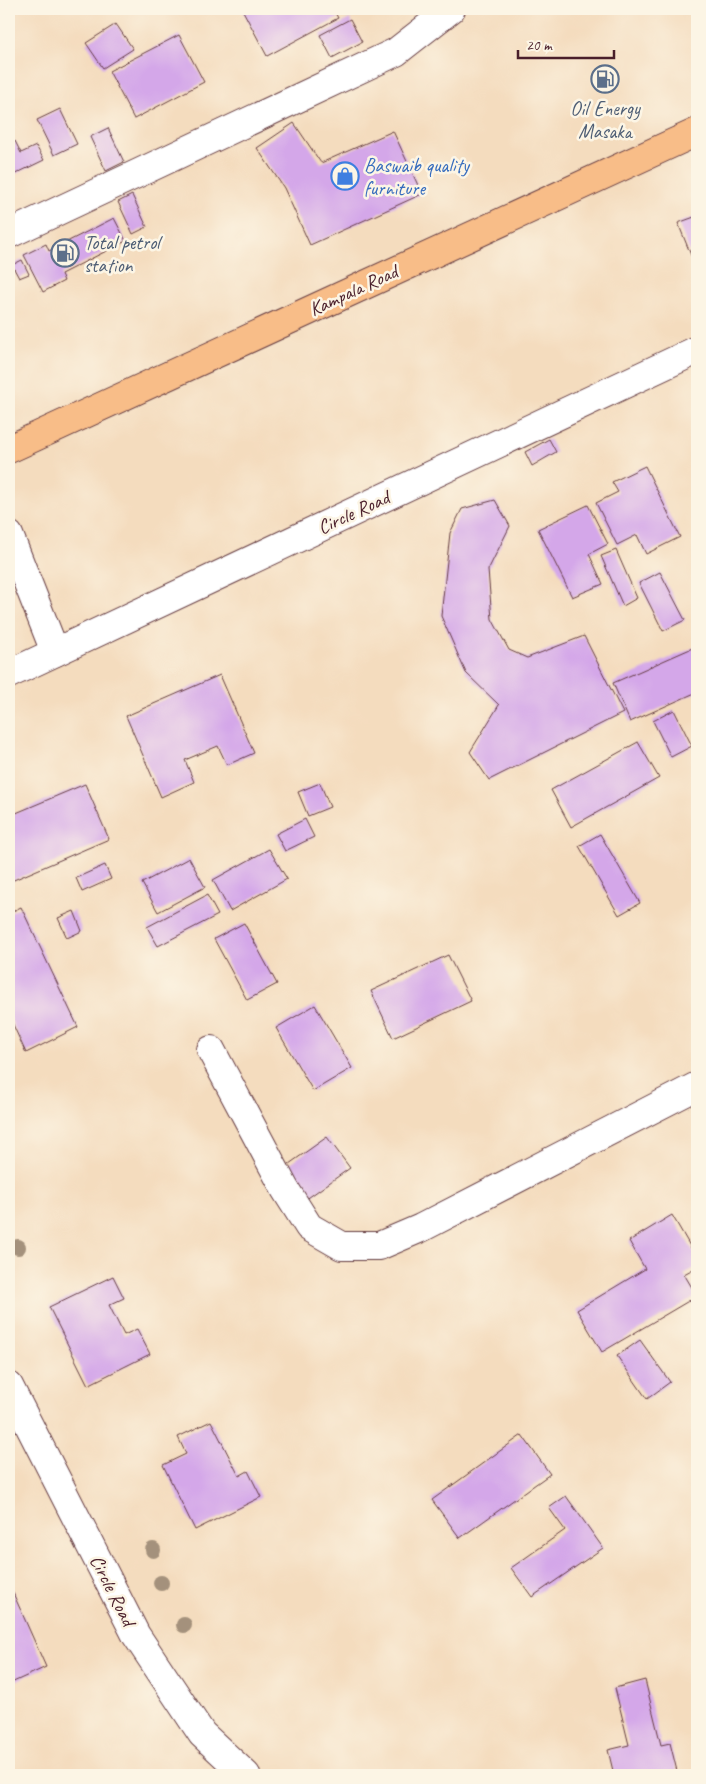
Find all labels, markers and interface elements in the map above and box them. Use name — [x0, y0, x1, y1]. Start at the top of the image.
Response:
scale bar — [518, 28, 615, 60]
text: 20 m — [526, 36, 553, 55]
fuel station icon: Oil Energy Masaka — [590, 64, 620, 94]
place label: Oil Energy Masaka — [570, 96, 641, 144]
place label: Baswaib quality furniture — [364, 153, 471, 201]
shop icon: Baswaib quality furniture — [330, 161, 360, 191]
place label: Total petrol station — [84, 230, 163, 278]
fuel station icon: Total petrol station — [50, 238, 80, 268]
street label: Kampala Road — [305, 258, 404, 322]
street label: Circle Road — [313, 484, 396, 540]
street label: Circle Road — [84, 1551, 142, 1633]

